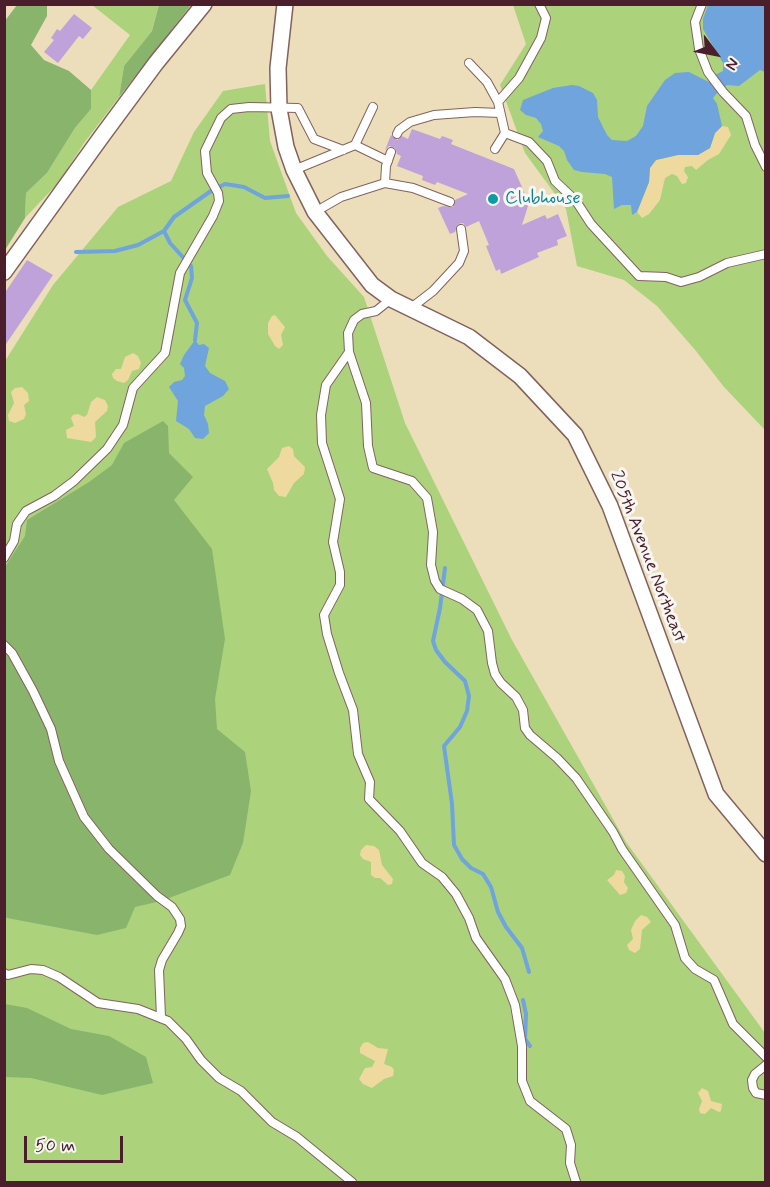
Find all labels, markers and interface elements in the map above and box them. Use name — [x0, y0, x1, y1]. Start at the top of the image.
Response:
north arrow — [686, 24, 746, 84]
text: N — [720, 54, 743, 74]
place label: Clubhouse — [505, 188, 581, 210]
marker: Clubhouse — [486, 192, 500, 206]
street label: 205th Avenue Northeast — [604, 468, 690, 646]
scale bar — [27, 1124, 126, 1162]
text: 50 m — [35, 1134, 75, 1158]

